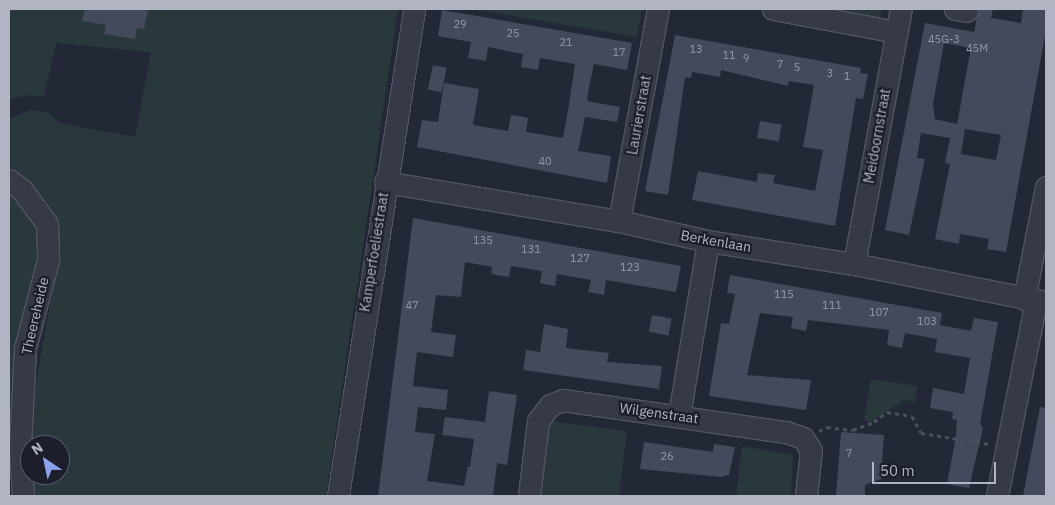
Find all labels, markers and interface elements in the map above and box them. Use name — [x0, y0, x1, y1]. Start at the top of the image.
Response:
house number: 29 — [453, 17, 467, 31]
house number: 25 — [506, 26, 520, 40]
house number: 45G-3 — [928, 32, 960, 46]
house number: 21 — [559, 35, 573, 49]
house number: 45M — [966, 41, 988, 55]
house number: 13 — [689, 42, 703, 56]
house number: 17 — [612, 45, 626, 59]
house number: 11 — [722, 48, 736, 62]
house number: 9 — [743, 51, 749, 65]
house number: 7 — [777, 57, 783, 71]
house number: 5 — [794, 60, 800, 74]
house number: 3 — [827, 66, 833, 80]
house number: 1 — [844, 69, 850, 83]
street label: Laurierstraat — [624, 74, 654, 156]
street label: Meidoornstraat — [860, 87, 894, 185]
house number: 40 — [538, 154, 552, 168]
street label: Kamperfoeliestraat — [356, 191, 392, 313]
street label: Berkenlaan — [679, 227, 753, 255]
house number: 135 — [473, 233, 493, 247]
house number: 131 — [521, 242, 541, 256]
house number: 127 — [570, 251, 590, 265]
house number: 123 — [620, 260, 640, 274]
street label: Theereheide — [18, 276, 52, 356]
house number: 115 — [774, 287, 794, 301]
house number: 47 — [405, 298, 419, 312]
house number: 111 — [822, 298, 842, 312]
house number: 107 — [869, 305, 889, 319]
house number: 103 — [917, 314, 937, 328]
street label: Wilgenstraat — [619, 399, 699, 427]
north arrow — [20, 435, 70, 485]
text: N — [28, 438, 46, 459]
house number: 7 — [846, 446, 852, 460]
house number: 26 — [660, 449, 674, 463]
scale bar — [875, 452, 999, 484]
text: 50 m — [880, 461, 915, 480]

